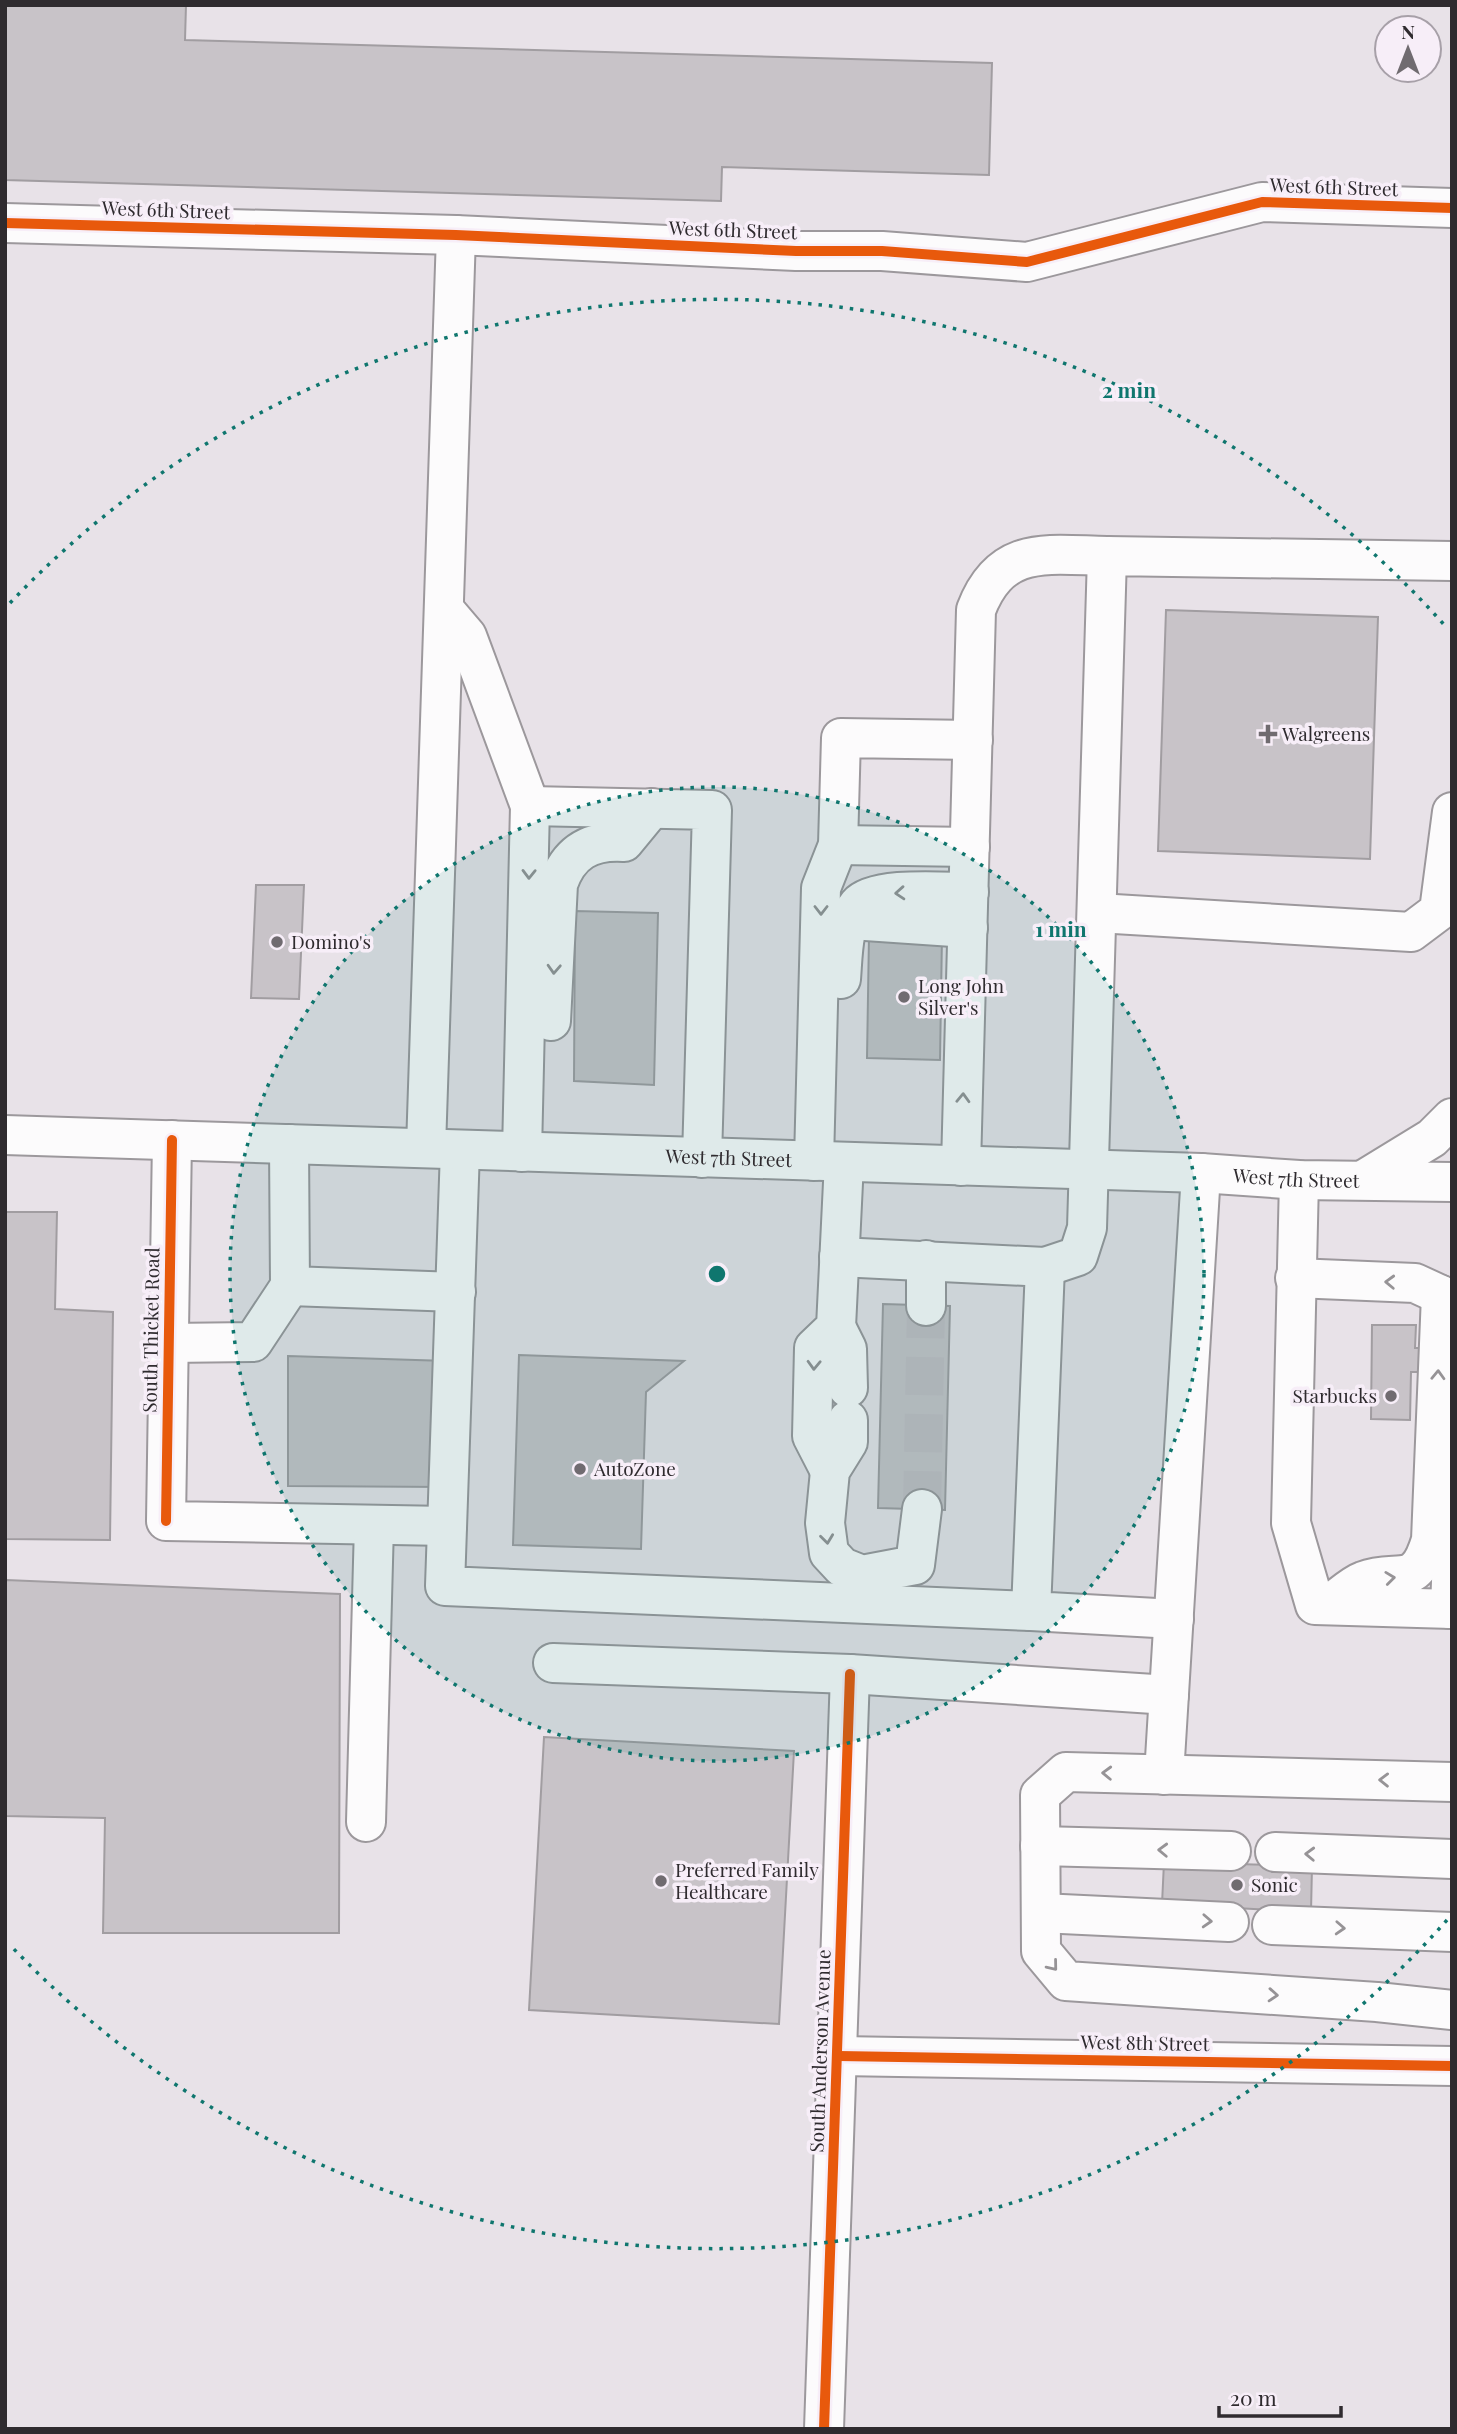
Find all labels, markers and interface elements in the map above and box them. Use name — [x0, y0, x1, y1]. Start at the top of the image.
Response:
north arrow — [1373, 14, 1443, 84]
text: N — [1401, 18, 1415, 44]
street label: West 6th Street — [1268, 171, 1399, 201]
street label: West 6th Street — [100, 194, 231, 224]
street label: West 6th Street — [667, 214, 798, 244]
text: 2 min — [1102, 375, 1156, 403]
place label: Walgreens — [1281, 720, 1370, 746]
marker: Walgreens — [1260, 726, 1276, 742]
one-way arrow — [521, 869, 537, 880]
one-way arrow — [895, 885, 906, 900]
one-way arrow — [813, 906, 829, 916]
text: 1 min — [1035, 914, 1087, 942]
place label: Domino's — [291, 928, 371, 954]
marker: Domino's — [269, 934, 285, 950]
one-way arrow — [546, 963, 561, 974]
place label: Long John Silver's — [918, 972, 1005, 1020]
marker: Long John Silver's — [896, 989, 912, 1005]
one-way arrow — [955, 1092, 970, 1103]
street label: West 7th Street — [664, 1142, 793, 1172]
street label: West 7th Street — [1231, 1161, 1360, 1193]
street label: South Thicket Road — [136, 1247, 164, 1413]
centre of rings — [705, 1262, 729, 1286]
one-way arrow — [1385, 1274, 1396, 1289]
one-way arrow — [806, 1359, 821, 1370]
one-way arrow — [1430, 1369, 1445, 1380]
place label: Starbucks — [1293, 1382, 1377, 1408]
marker: Starbucks — [1383, 1388, 1399, 1404]
place label: AutoZone — [593, 1455, 676, 1481]
marker: AutoZone — [572, 1461, 588, 1477]
one-way arrow — [820, 1533, 835, 1545]
one-way arrow — [1384, 1570, 1395, 1585]
one-way arrow — [1101, 1766, 1112, 1781]
one-way arrow — [1378, 1772, 1388, 1788]
one-way arrow — [1157, 1842, 1168, 1857]
one-way arrow — [1304, 1846, 1315, 1861]
place label: Preferred Family Healthcare — [675, 1856, 819, 1904]
place label: Sonic — [1251, 1871, 1298, 1897]
marker: Preferred Family Healthcare — [653, 1873, 669, 1889]
marker: Sonic — [1229, 1877, 1245, 1893]
one-way arrow — [1202, 1914, 1213, 1929]
one-way arrow — [1335, 1920, 1346, 1935]
street label: South Anderson Avenue — [802, 1949, 836, 2153]
one-way arrow — [1045, 1959, 1058, 1971]
one-way arrow — [1268, 1987, 1279, 2002]
street label: West 8th Street — [1079, 2028, 1210, 2056]
scale bar — [1219, 2374, 1342, 2418]
text: 20 m — [1230, 2383, 1277, 2411]

